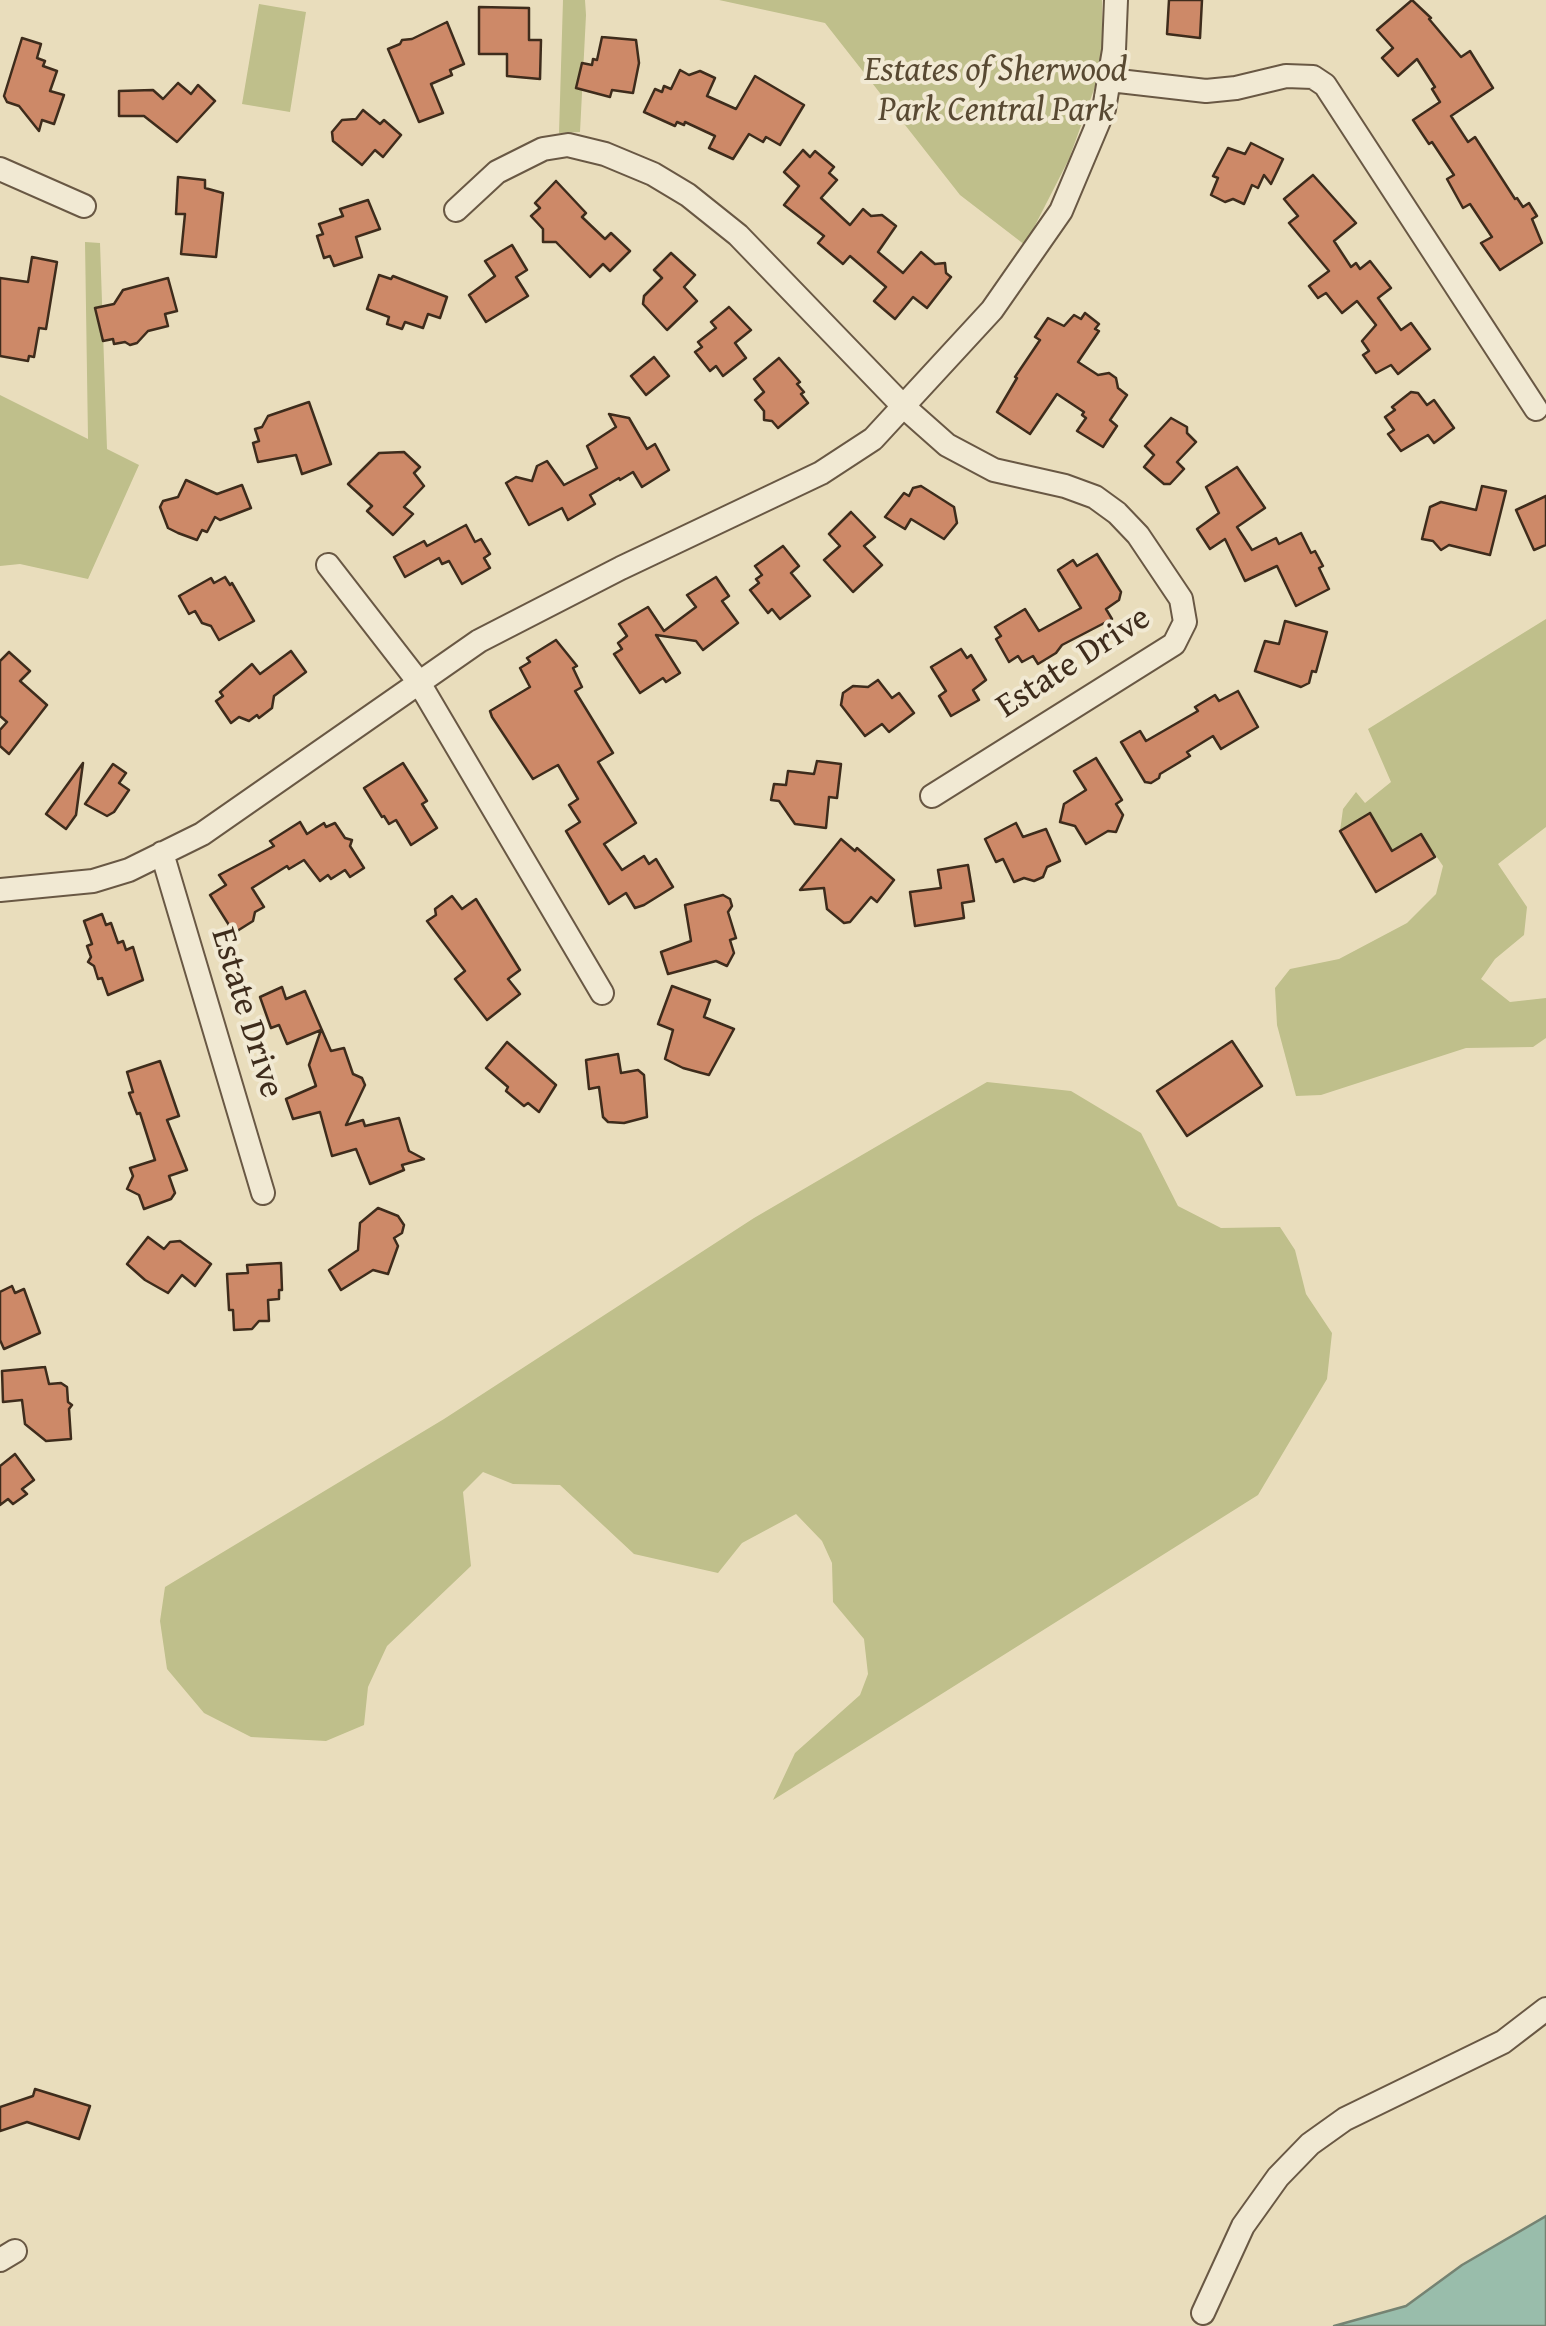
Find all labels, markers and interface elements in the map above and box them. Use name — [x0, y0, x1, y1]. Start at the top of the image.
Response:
park label: Estates of Sherwood Park Central Park — [864, 50, 1128, 132]
street label: Estate Drive — [989, 598, 1159, 728]
street label: Estate Drive — [200, 923, 292, 1103]

